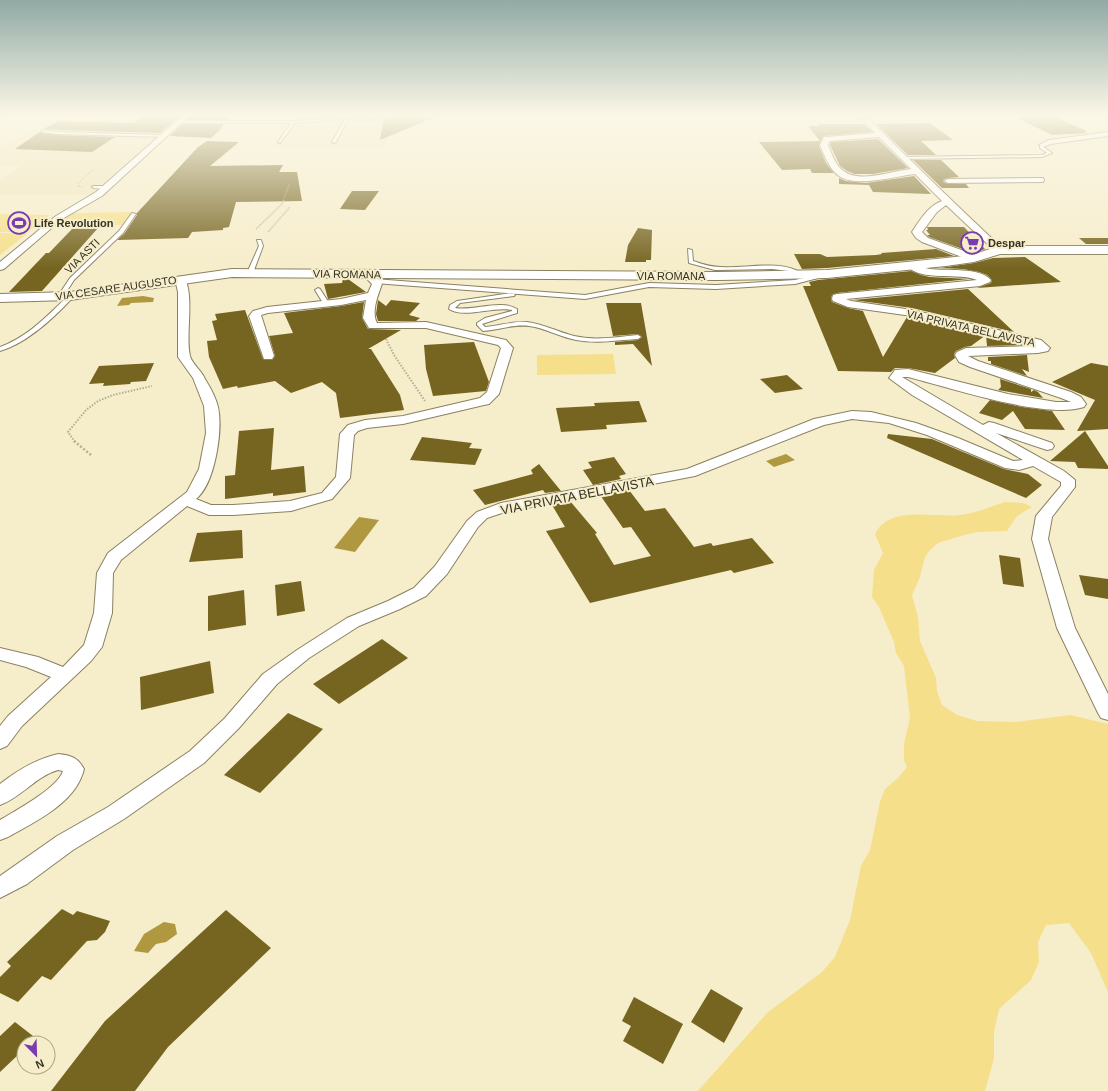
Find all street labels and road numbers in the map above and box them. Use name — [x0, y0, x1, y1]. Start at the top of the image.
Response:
street label: VIA ASTI — [62, 236, 102, 276]
street label: VIA ROMANA — [313, 267, 382, 281]
street label: VIA ROMANA — [637, 270, 706, 282]
street label: VIA CESARE AUGUSTO — [55, 274, 178, 302]
street label: VIA PRIVATA BELLAVISTA — [906, 307, 1037, 349]
street label: VIA PRIVATA BELLAVISTA — [499, 473, 655, 518]

